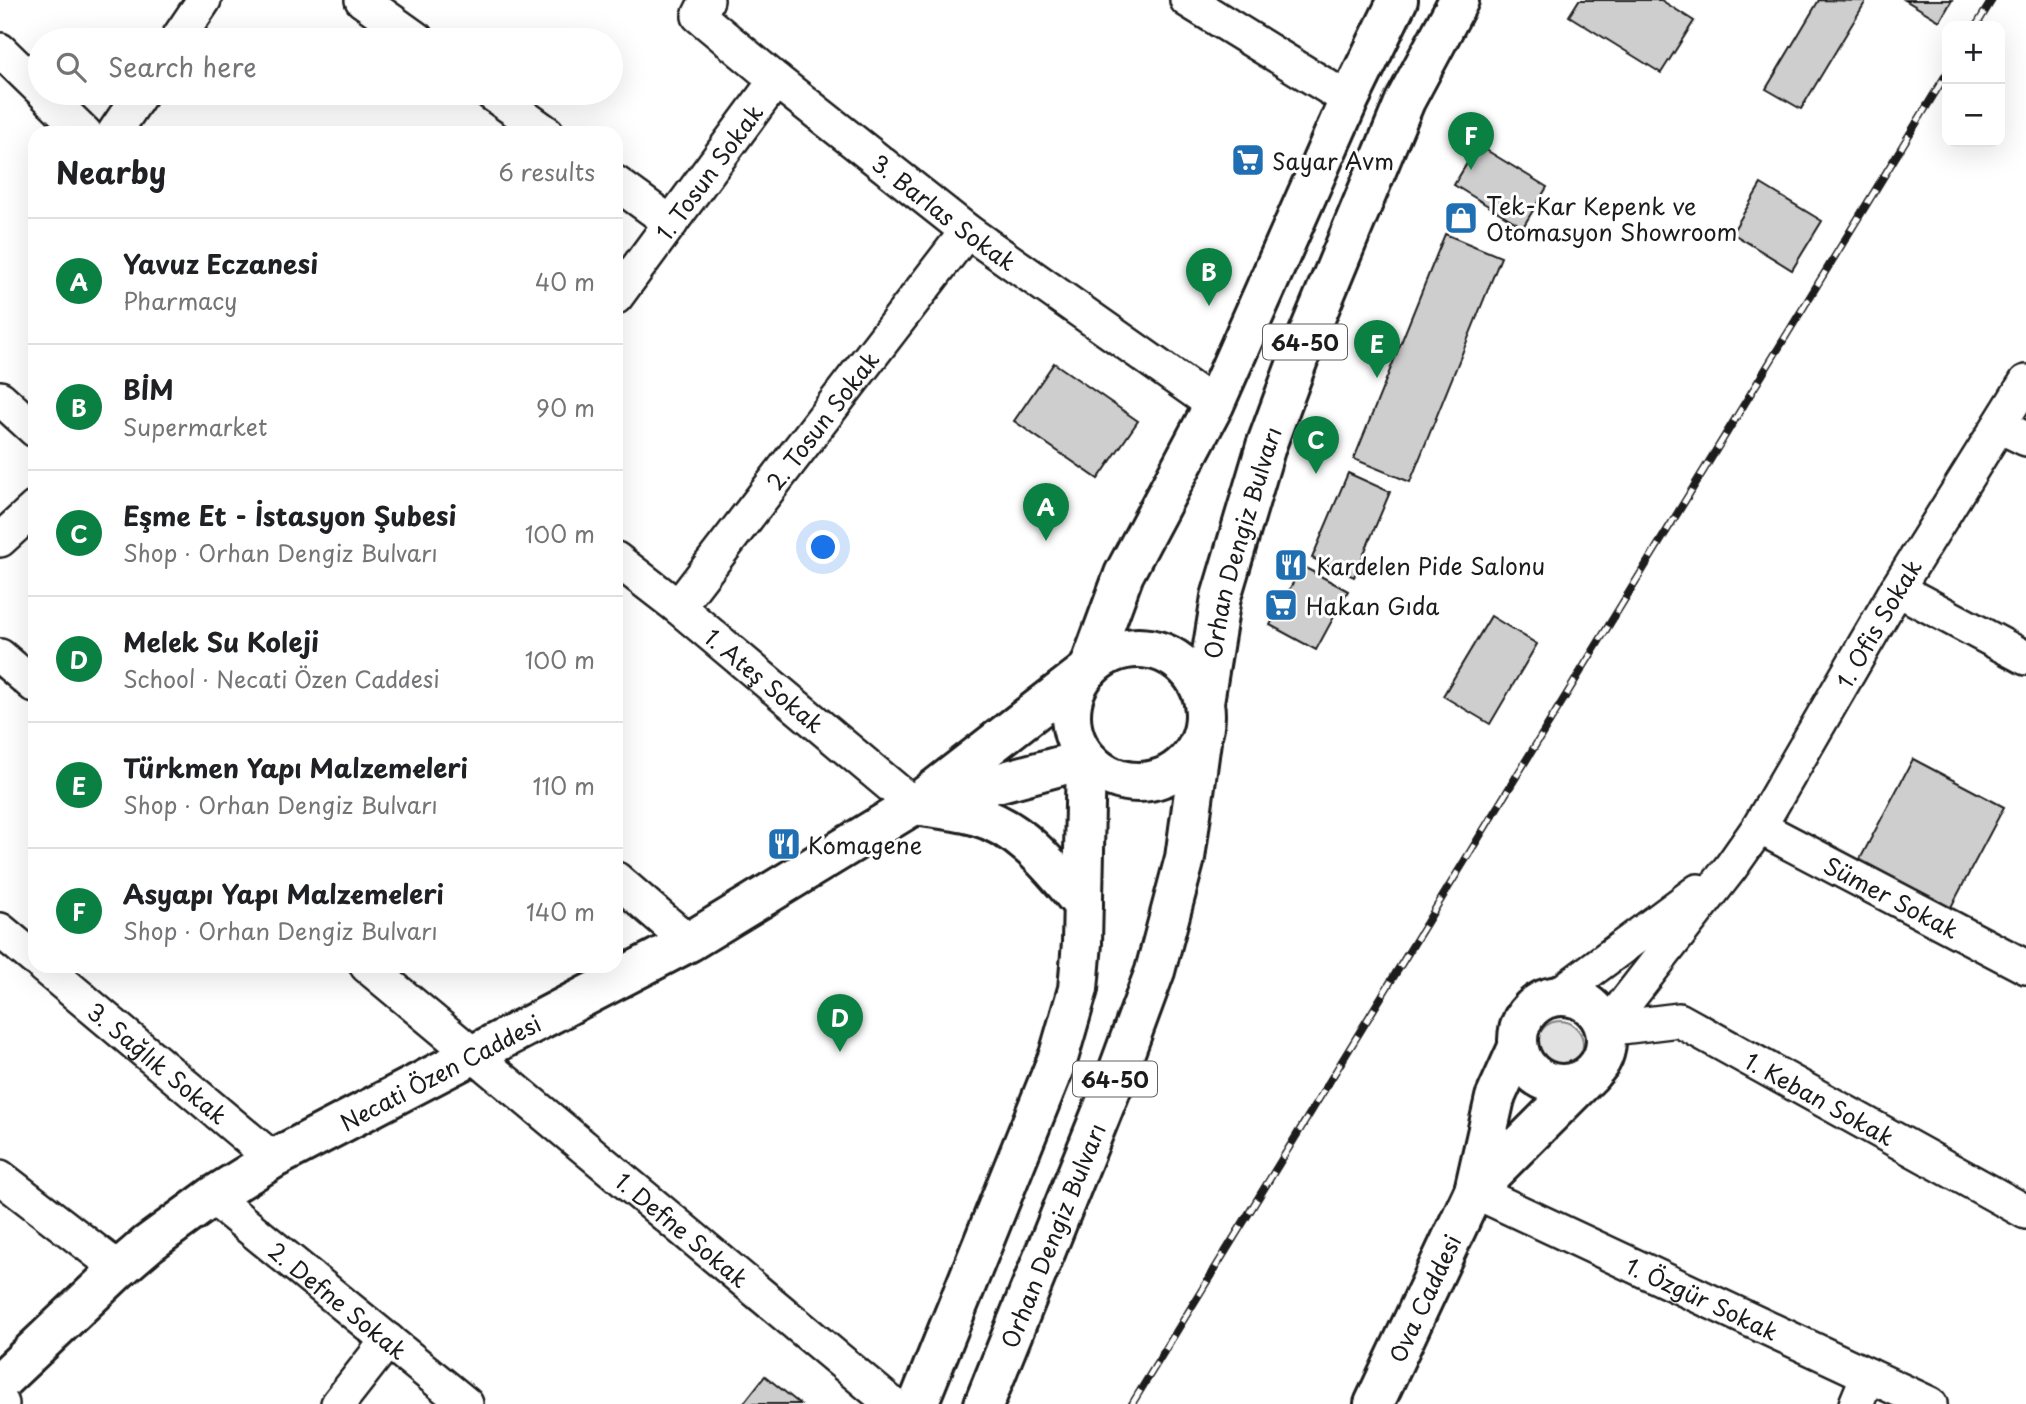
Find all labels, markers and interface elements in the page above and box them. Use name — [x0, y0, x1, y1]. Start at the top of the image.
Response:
map controls — [1942, 21, 2005, 147]
button: + — [1942, 21, 2005, 84]
search box — [28, 28, 623, 105]
text: Search here — [108, 47, 257, 86]
icon: search — [52, 48, 90, 86]
button: − — [1942, 84, 2005, 147]
street label: 1. Tosun Sokak — [647, 96, 771, 247]
pin: F — [1448, 112, 1494, 170]
supermarket icon: Sayar Avm — [1229, 141, 1267, 179]
place label: Sayar Avm — [1272, 143, 1394, 178]
street label: 3. Barlas Sokak — [865, 145, 1024, 278]
text: Nearby — [56, 149, 166, 194]
text: 6 results — [499, 154, 595, 189]
place label: Tek-Kar Kepenk ve Otomasyon Showroom — [1486, 188, 1737, 249]
shop icon: Tek-Kar Kepenk ve Otomasyon Showroom — [1442, 199, 1480, 237]
text: Yavuz Eczanesi — [123, 244, 318, 283]
pin: B — [1186, 248, 1232, 306]
text: A — [70, 264, 88, 299]
text: 40 m — [535, 264, 595, 299]
text: Pharmacy — [123, 283, 237, 318]
pin: E — [1354, 320, 1400, 378]
road number: 64-50 — [1263, 324, 1347, 360]
street label: 2. Tosun Sokak — [757, 343, 887, 497]
text: BİM — [123, 370, 174, 409]
text: B — [71, 390, 87, 425]
text: 90 m — [536, 390, 595, 425]
text: Supermarket — [123, 409, 267, 444]
pin: C — [1293, 416, 1339, 474]
street label: Orhan Dengiz Bulvarı — [1194, 421, 1289, 661]
pin: A — [1023, 483, 1069, 541]
text: Eşme Et - İstasyon Şubesi — [123, 496, 457, 535]
text: C — [70, 516, 88, 551]
text: 100 m — [525, 516, 595, 551]
your location — [806, 530, 840, 564]
text: Shop · Orhan Dengiz Bulvarı — [123, 535, 438, 570]
restaurant icon: Kardelen Pide Salonu — [1272, 546, 1310, 584]
place label: Kardelen Pide Salonu — [1316, 548, 1545, 583]
street label: 1. Ofis Sokak — [1826, 552, 1929, 694]
supermarket icon: Hakan Gıda — [1262, 586, 1300, 624]
place label: Hakan Gıda — [1306, 588, 1439, 623]
street label: 1. Ateş Sokak — [698, 620, 832, 740]
text: Melek Su Koleji — [123, 622, 319, 661]
text: D — [70, 642, 88, 677]
text: 100 m — [525, 642, 595, 677]
text: School · Necati Özen Caddesi — [123, 661, 440, 696]
text: Türkmen Yapı Malzemeleri — [123, 748, 468, 787]
text: E — [72, 768, 86, 803]
text: 110 m — [533, 768, 595, 803]
text: Shop · Orhan Dengiz Bulvarı — [123, 787, 438, 822]
restaurant icon: Komagene — [765, 825, 803, 863]
place label: Komagene — [808, 827, 922, 862]
street label: Sümer Sokak — [1818, 847, 1966, 947]
text: Asyapı Yapı Malzemeleri — [123, 874, 444, 913]
text: F — [72, 894, 86, 929]
text: 140 m — [526, 894, 595, 929]
text: Shop · Orhan Dengiz Bulvarı — [123, 913, 438, 948]
street label: 3. Sağlık Sokak — [80, 993, 236, 1132]
pin: D — [817, 994, 863, 1052]
street label: Necati Özen Caddesi — [333, 1005, 547, 1139]
street label: 1. Keban Sokak — [1739, 1043, 1901, 1154]
road number: 64-50 — [1073, 1062, 1157, 1096]
street label: Orhan Dengiz Bulvarı — [991, 1118, 1113, 1353]
street label: 1. Defne Sokak — [608, 1163, 757, 1295]
street label: Ova Caddesi — [1379, 1228, 1469, 1368]
street label: 2. Defne Sokak — [261, 1233, 415, 1367]
street label: 1. Özgür Sokak — [1620, 1247, 1784, 1348]

